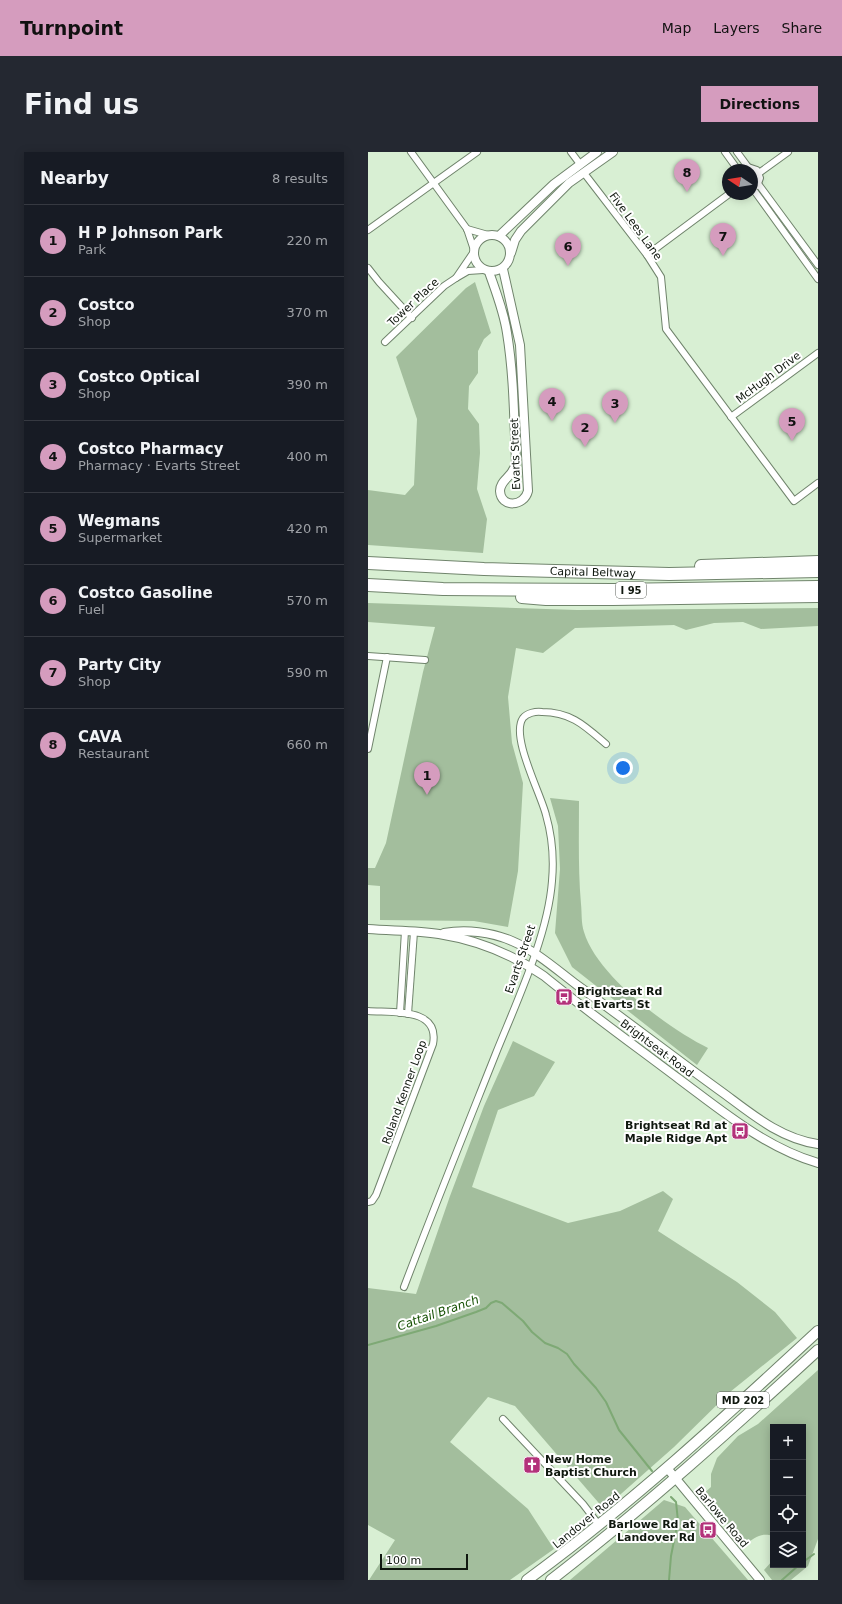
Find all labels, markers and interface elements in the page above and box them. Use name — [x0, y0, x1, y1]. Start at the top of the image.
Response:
text: Turnpoint — [20, 17, 123, 39]
text: Map — [662, 20, 691, 36]
text: Layers — [713, 20, 760, 36]
text: Share — [782, 20, 822, 36]
button: Directions — [701, 86, 818, 122]
text: Find us — [24, 88, 139, 121]
pin: 8 — [674, 159, 700, 192]
north arrow — [722, 164, 758, 200]
text: Nearby — [40, 168, 109, 188]
text: 8 results — [272, 171, 328, 186]
street label: Five Lees Lane — [607, 190, 665, 263]
pin: 7 — [710, 223, 736, 256]
text: H P Johnson Park — [78, 224, 222, 242]
text: 1 — [48, 233, 58, 248]
text: 220 m — [286, 233, 328, 248]
pin: 6 — [555, 233, 581, 266]
text: Park — [78, 242, 106, 257]
street label: Tower Place — [385, 275, 442, 330]
text: Costco — [78, 296, 135, 314]
text: 2 — [48, 305, 58, 320]
text: 370 m — [286, 305, 328, 320]
text: Shop — [78, 314, 111, 329]
street label: McHugh Drive — [733, 349, 803, 406]
text: Costco Optical — [78, 368, 200, 386]
text: 3 — [48, 377, 58, 392]
text: 390 m — [286, 377, 328, 392]
text: Shop — [78, 386, 111, 401]
pin: 4 — [539, 388, 565, 421]
pin: 3 — [602, 390, 628, 423]
pin: 5 — [779, 408, 805, 441]
pin: 2 — [572, 414, 598, 447]
street label: Evarts Street — [508, 417, 523, 490]
text: Costco Pharmacy — [78, 440, 223, 458]
text: 4 — [48, 449, 58, 464]
text: 400 m — [286, 449, 328, 464]
text: Pharmacy · Evarts Street — [78, 458, 240, 473]
text: Wegmans — [78, 512, 160, 530]
text: 5 — [48, 521, 58, 536]
text: 420 m — [286, 521, 328, 536]
text: Supermarket — [78, 530, 162, 545]
street label: Capital Beltway — [550, 565, 636, 580]
road number: I 95 — [616, 582, 646, 598]
text: Costco Gasoline — [78, 584, 213, 602]
text: 6 — [48, 593, 58, 608]
text: 570 m — [286, 593, 328, 608]
text: Fuel — [78, 602, 105, 617]
text: Party City — [78, 656, 161, 674]
text: 7 — [48, 665, 58, 680]
text: 590 m — [286, 665, 328, 680]
text: Shop — [78, 674, 111, 689]
text: CAVA — [78, 728, 122, 746]
text: 8 — [48, 737, 58, 752]
text: 660 m — [286, 737, 328, 752]
text: Restaurant — [78, 746, 149, 761]
your location — [613, 758, 633, 778]
pin: 1 — [414, 762, 440, 795]
street label: Evarts Street — [503, 923, 539, 995]
place label: Brightseat Rd at Evarts St — [577, 985, 662, 1011]
bus stop icon: Brightseat Rd at Evarts St — [554, 987, 574, 1007]
street label: Brightseat Road — [618, 1017, 696, 1080]
street label: Roland Kenner Loop — [380, 1038, 429, 1146]
place label: Brightseat Rd at Maple Ridge Apt — [625, 1119, 727, 1145]
bus stop icon: Brightseat Rd at Maple Ridge Apt — [730, 1121, 750, 1141]
water label: Cattail Branch — [395, 1292, 481, 1334]
road number: MD 202 — [717, 1392, 769, 1408]
map controls — [770, 1424, 806, 1568]
button: + — [770, 1424, 806, 1460]
place label: New Home Baptist Church — [545, 1453, 637, 1479]
church icon: New Home Baptist Church — [522, 1455, 542, 1475]
button: − — [770, 1460, 806, 1496]
street label: Barlowe Road — [692, 1484, 751, 1550]
street label: Landover Road — [550, 1489, 622, 1551]
button: locate — [770, 1496, 806, 1532]
place label: Barlowe Rd at Landover Rd — [608, 1518, 695, 1544]
bus stop icon: Barlowe Rd at Landover Rd — [698, 1520, 718, 1540]
button: layers — [770, 1532, 806, 1568]
scale bar — [380, 1552, 468, 1571]
text: 100 m — [386, 1554, 421, 1567]

